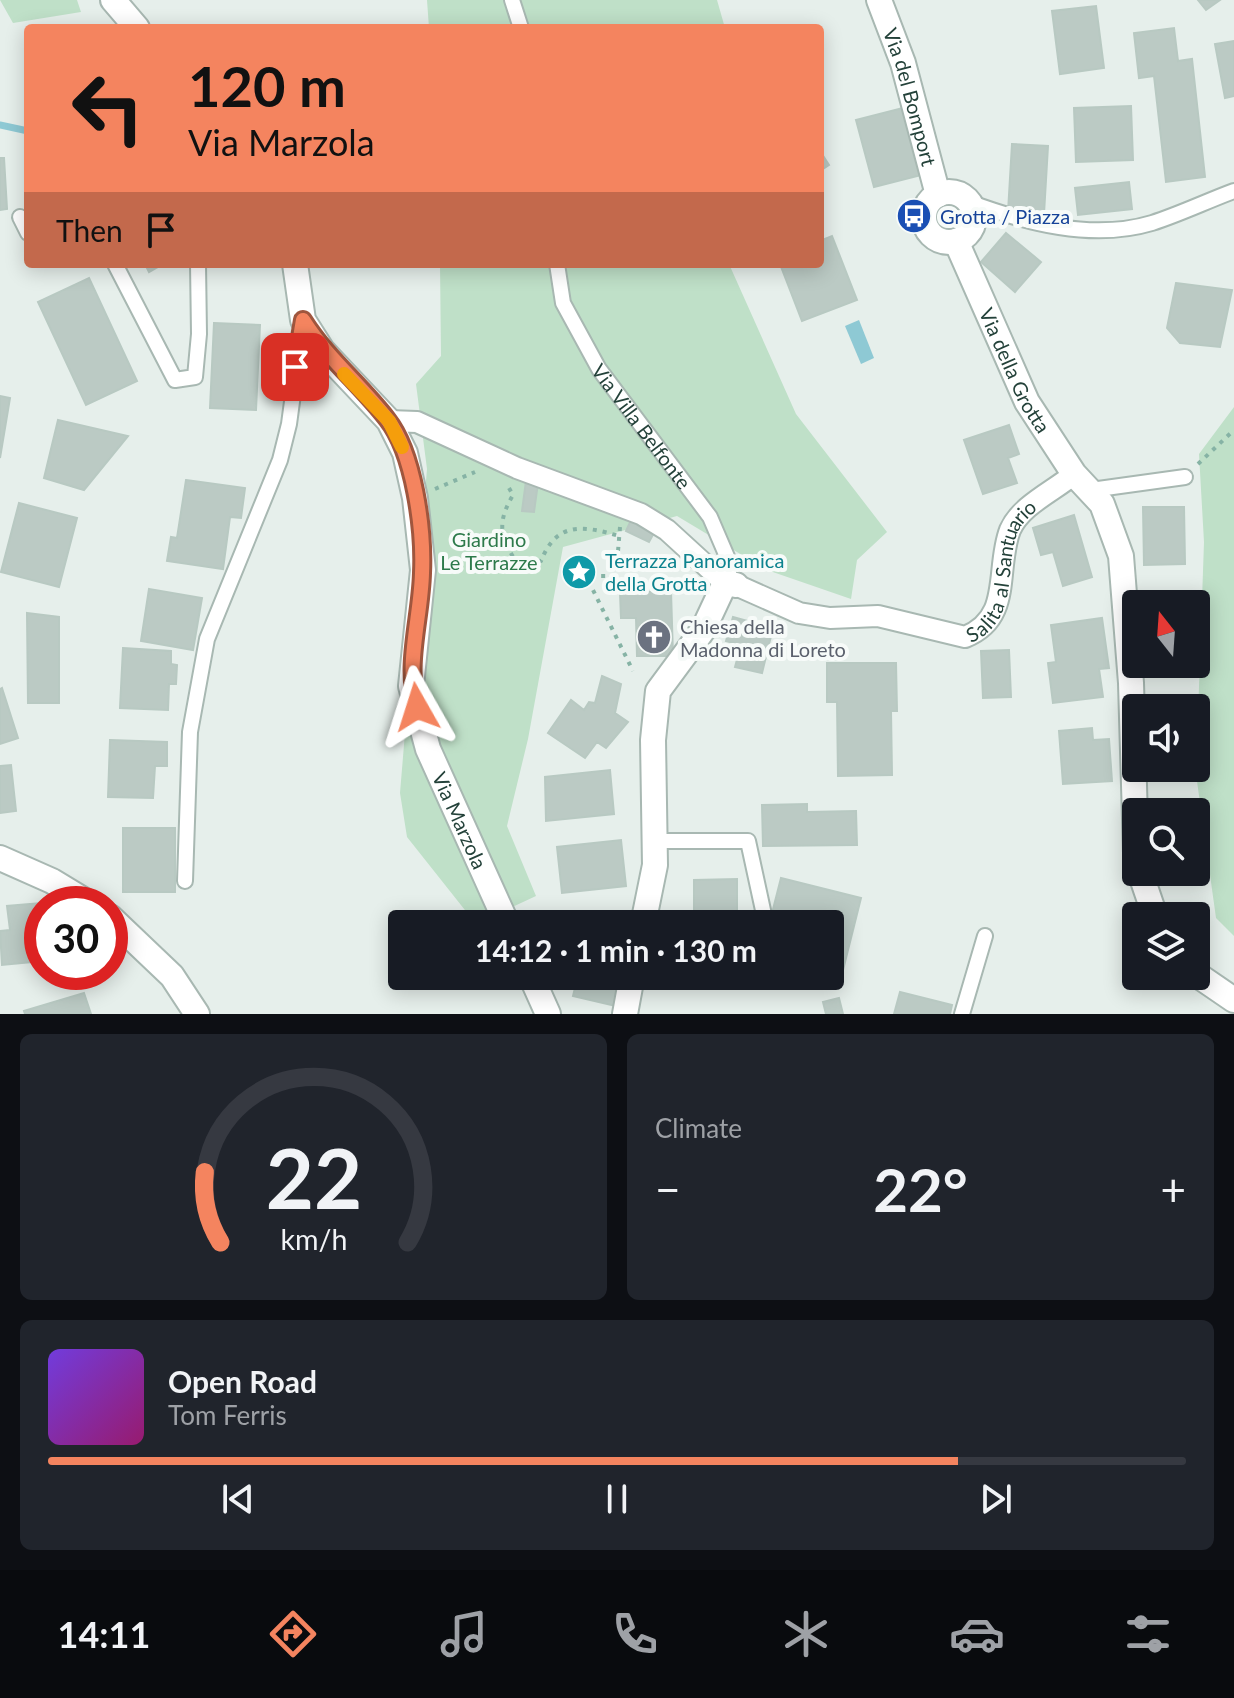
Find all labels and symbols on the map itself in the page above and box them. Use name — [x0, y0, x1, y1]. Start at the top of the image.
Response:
street label: Via del Bomport — [879, 24, 942, 168]
bus stop icon: Grotta / Piazza — [895, 197, 933, 235]
place label: Grotta / Piazza — [940, 204, 1070, 228]
street label: Via della Grotta — [975, 304, 1056, 437]
pin — [261, 333, 329, 401]
street label: Via Villa Belfonte — [587, 359, 697, 493]
street label: Salita al Santuario — [962, 494, 1040, 647]
park label: Giardino Le Terrazze — [440, 527, 538, 574]
place label: Terrazza Panoramica della Grotta — [605, 548, 784, 595]
place icon: Terrazza Panoramica della Grotta — [560, 553, 598, 591]
north arrow — [1122, 590, 1210, 678]
place label: Chiesa della Madonna di Loreto — [680, 614, 846, 661]
church icon: Chiesa della Madonna di Loreto — [635, 618, 673, 656]
position arrow — [375, 665, 459, 749]
street label: Via Marzola — [428, 768, 492, 872]
speed limit sign: 30 — [24, 886, 128, 990]

